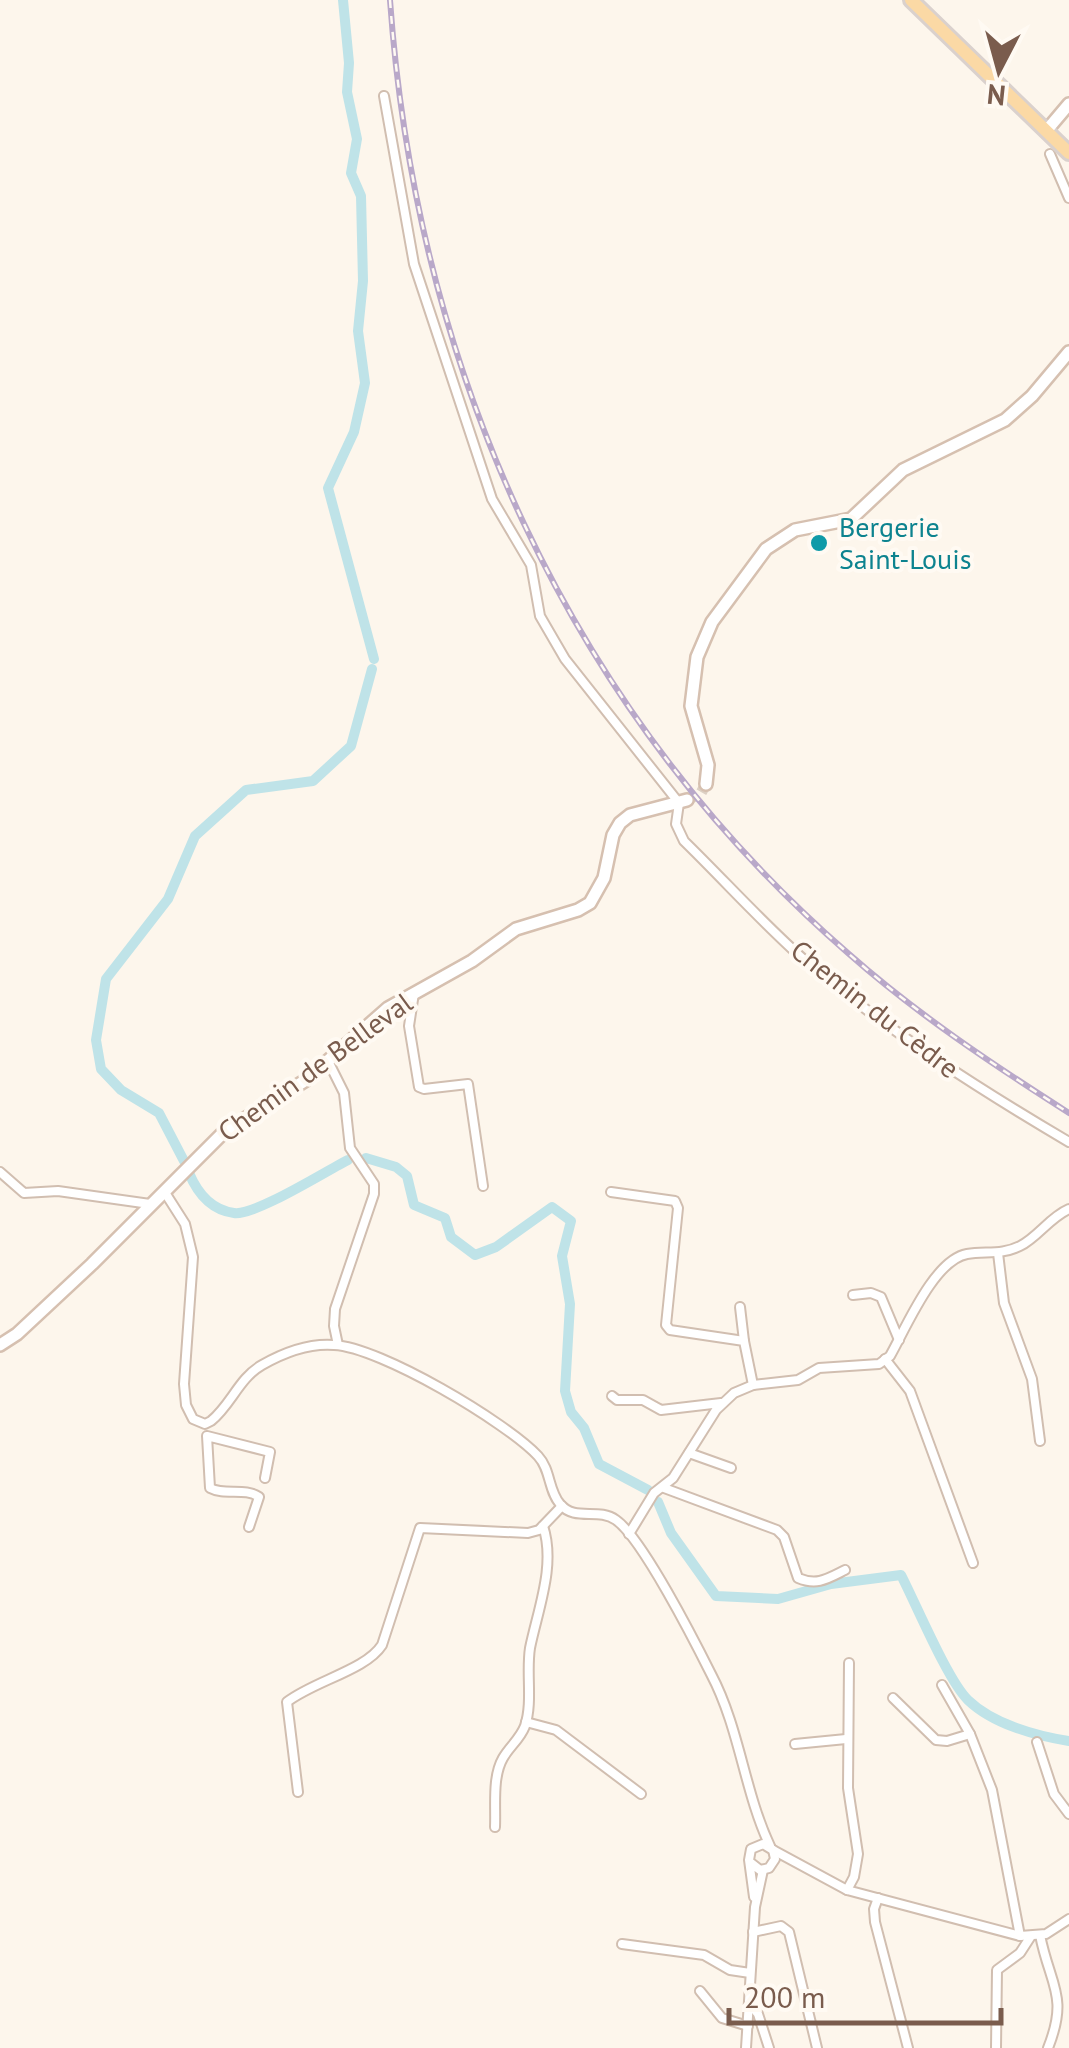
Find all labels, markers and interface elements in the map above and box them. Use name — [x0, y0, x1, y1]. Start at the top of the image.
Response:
north arrow — [949, 20, 1049, 120]
text: N — [985, 76, 1007, 115]
place label: Bergerie Saint-Louis — [839, 508, 971, 577]
marker: Bergerie Saint-Louis — [808, 532, 830, 554]
street label: Chemin du Cèdre — [783, 931, 967, 1086]
street label: Chemin de Belleval — [210, 984, 419, 1150]
scale bar — [729, 1963, 1002, 2025]
text: 200 m — [744, 1977, 825, 2016]

